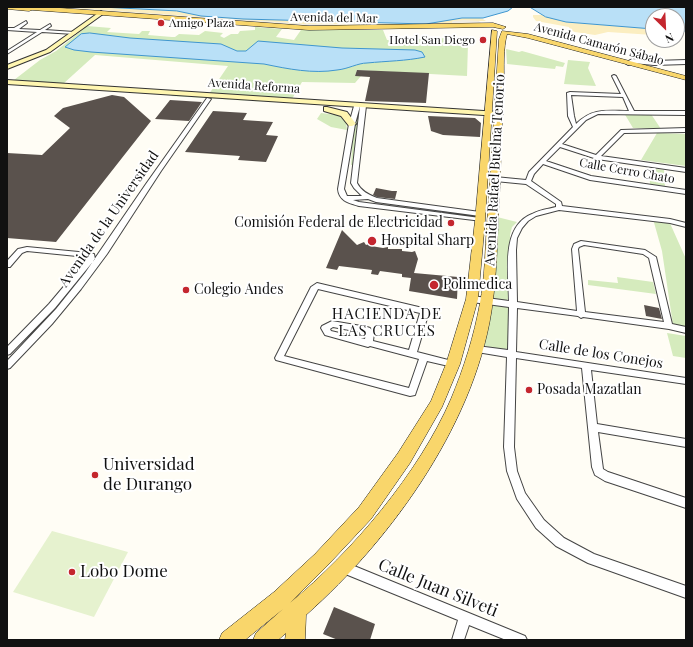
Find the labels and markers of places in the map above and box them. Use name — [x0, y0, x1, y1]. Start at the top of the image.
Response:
place label: Amigo Plaza — [169, 16, 235, 30]
marker: Amigo Plaza — [156, 18, 166, 28]
place label: Hotel San Diego — [389, 33, 475, 47]
marker: Hotel San Diego — [478, 35, 488, 45]
place label: Comisión Federal de Electricidad — [234, 215, 443, 231]
marker: Comisión Federal de Electricidad — [446, 218, 456, 228]
place label: Hospital Sharp — [381, 233, 474, 249]
marker: Hospital Sharp — [366, 235, 378, 247]
place label: Polimedica — [443, 277, 512, 293]
marker: Polimedica — [428, 279, 440, 291]
place label: Colegio Andes — [194, 282, 283, 298]
marker: Colegio Andes — [181, 285, 191, 295]
place label: Posada Mazatlan — [537, 382, 642, 398]
marker: Posada Mazatlan — [524, 385, 534, 395]
place label: Universidad de Durango — [103, 455, 195, 495]
marker: Universidad de Durango — [90, 470, 100, 480]
place label: Lobo Dome — [80, 562, 168, 582]
marker: Lobo Dome — [67, 567, 77, 577]

